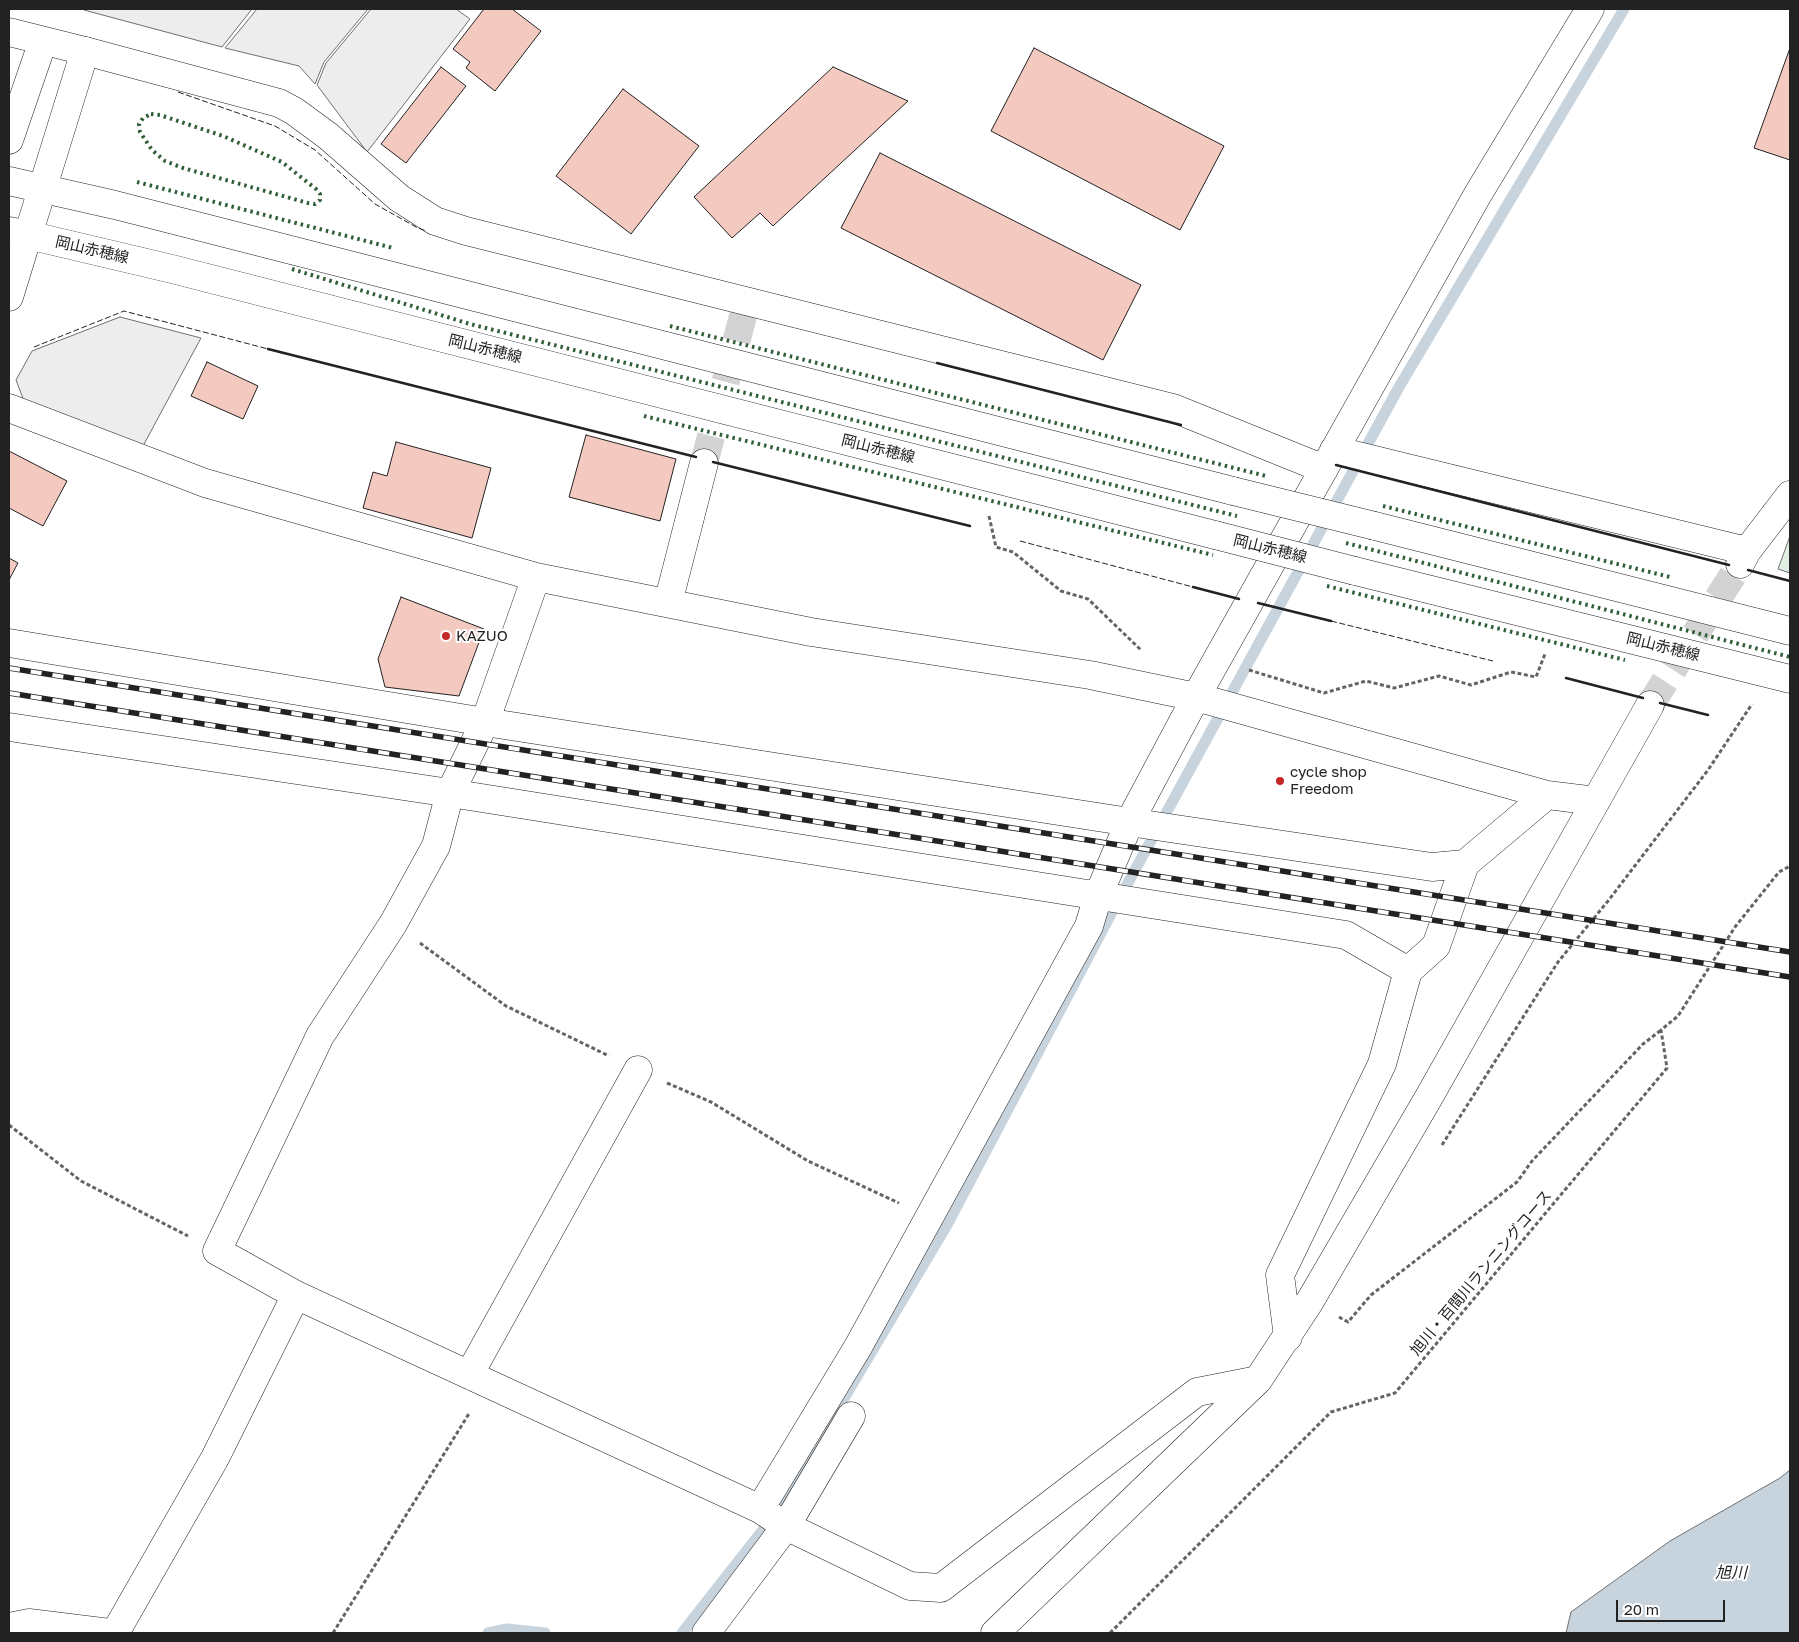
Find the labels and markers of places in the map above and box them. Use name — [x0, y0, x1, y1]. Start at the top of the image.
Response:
place label: KAZUO — [456, 627, 508, 645]
marker: KAZUO — [440, 630, 452, 642]
place label: cycle shop Freedom — [1290, 763, 1367, 798]
marker: cycle shop Freedom — [1274, 775, 1286, 787]

